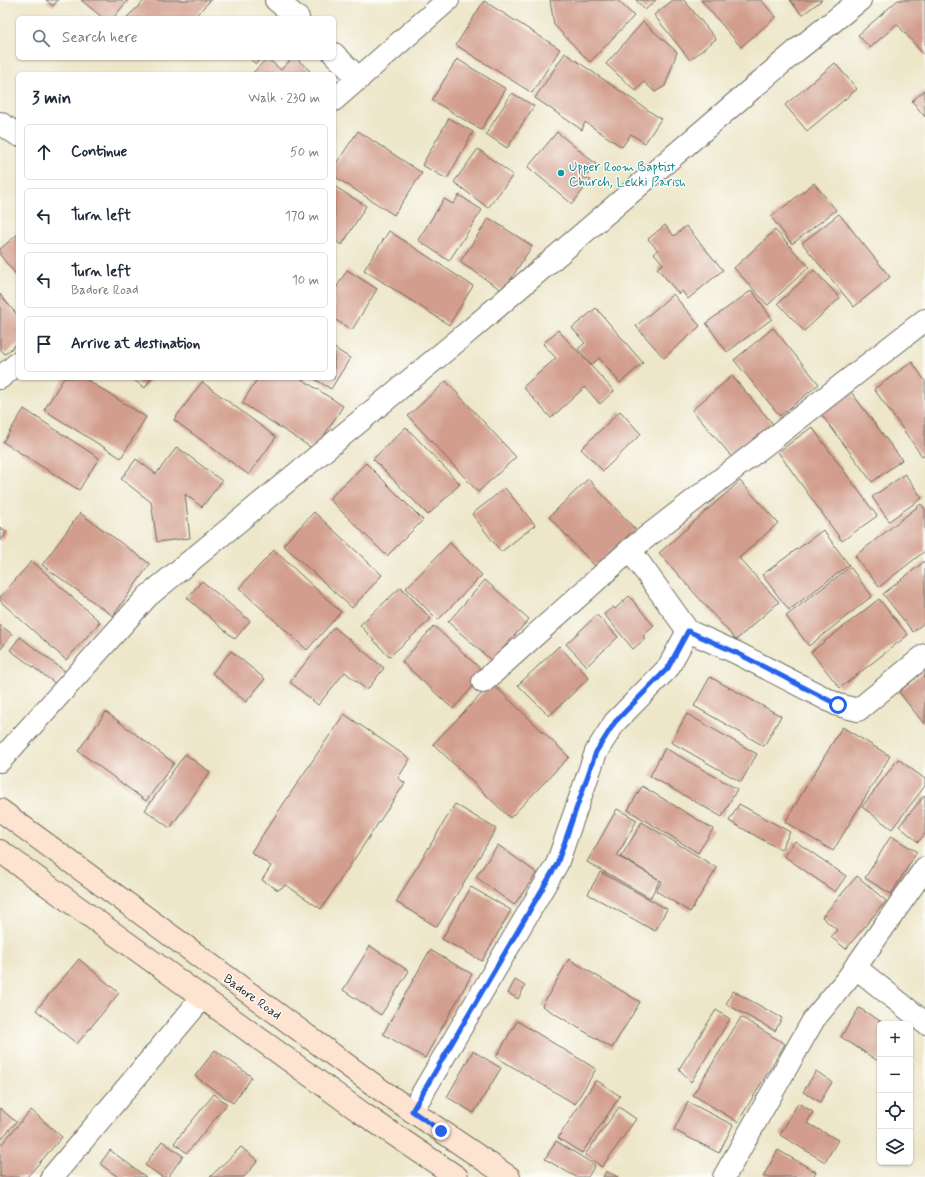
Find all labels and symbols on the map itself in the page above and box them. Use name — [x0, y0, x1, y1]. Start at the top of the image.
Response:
place label: Upper Room Baptist Church, Lekki Parish — [569, 159, 686, 191]
marker: Upper Room Baptist Church, Lekki Parish — [556, 168, 566, 178]
route start — [829, 696, 847, 714]
street label: Badore Road — [220, 970, 284, 1024]
route end — [432, 1122, 450, 1140]

